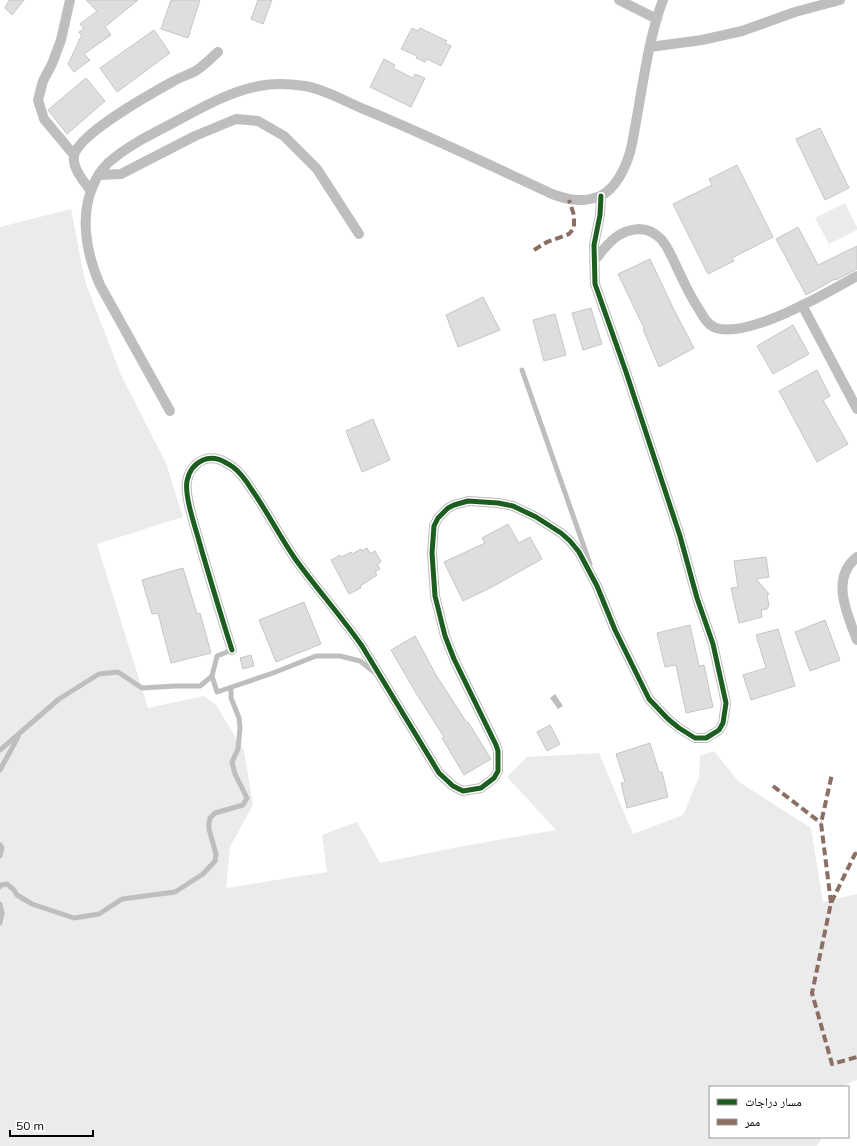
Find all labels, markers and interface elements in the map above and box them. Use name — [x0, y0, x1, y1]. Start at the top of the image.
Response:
legend — [709, 1086, 849, 1138]
text: مسار دراجات — [745, 1094, 802, 1109]
scale bar — [10, 1112, 93, 1138]
text: ممر — [744, 1114, 760, 1129]
text: 50 m — [16, 1118, 44, 1133]

